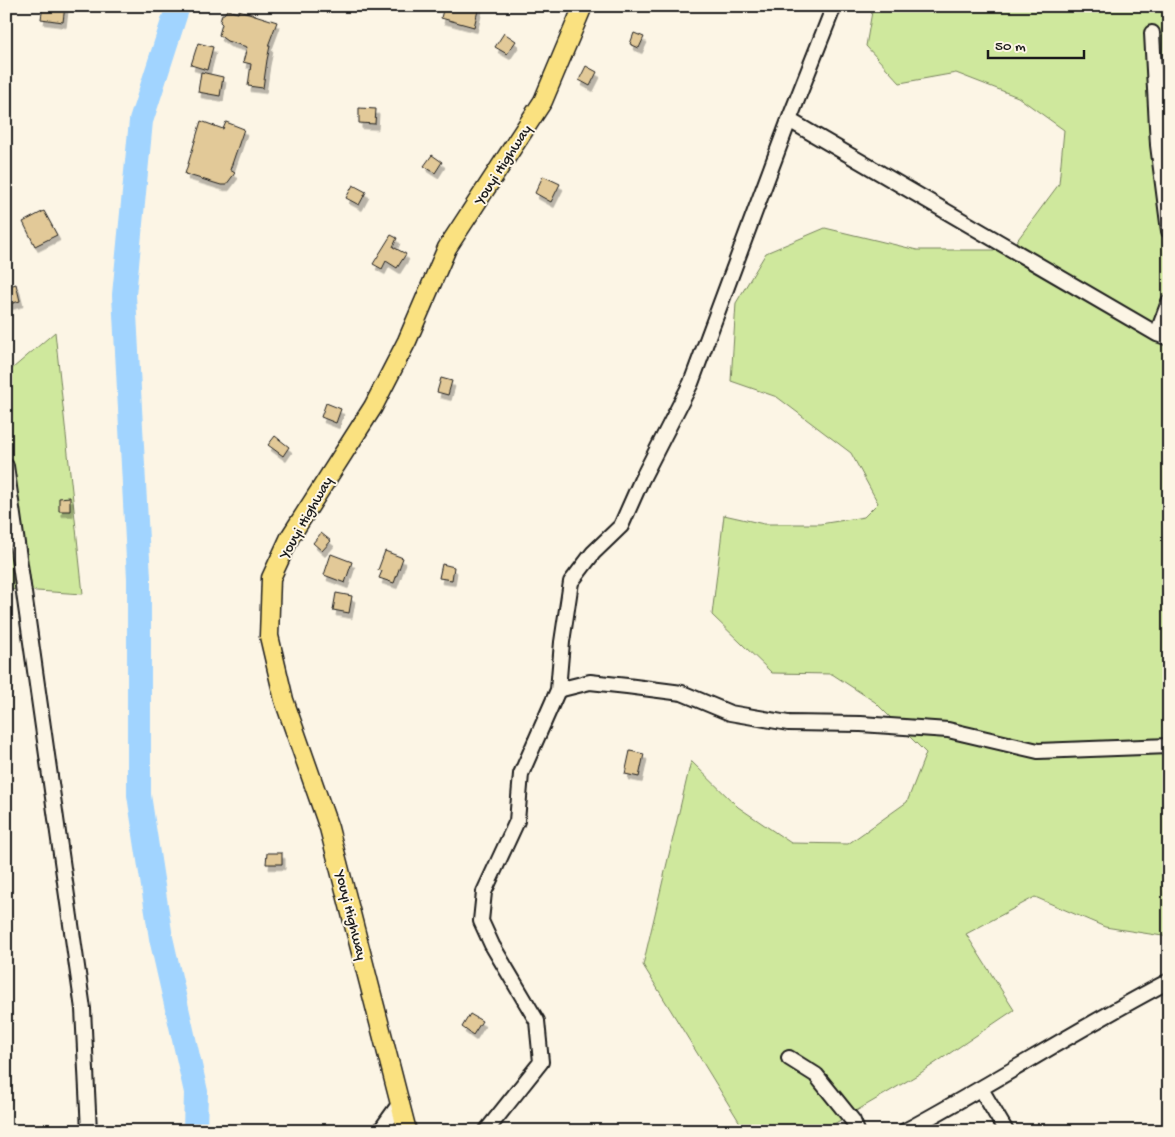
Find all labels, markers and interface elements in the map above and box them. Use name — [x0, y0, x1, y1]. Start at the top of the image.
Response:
scale bar — [988, 28, 1084, 60]
text: 50 m — [995, 38, 1026, 56]
street label: Youyi Highway — [470, 121, 537, 210]
street label: Youyi Highway — [275, 473, 338, 564]
street label: Youyi Highway — [330, 867, 370, 963]

